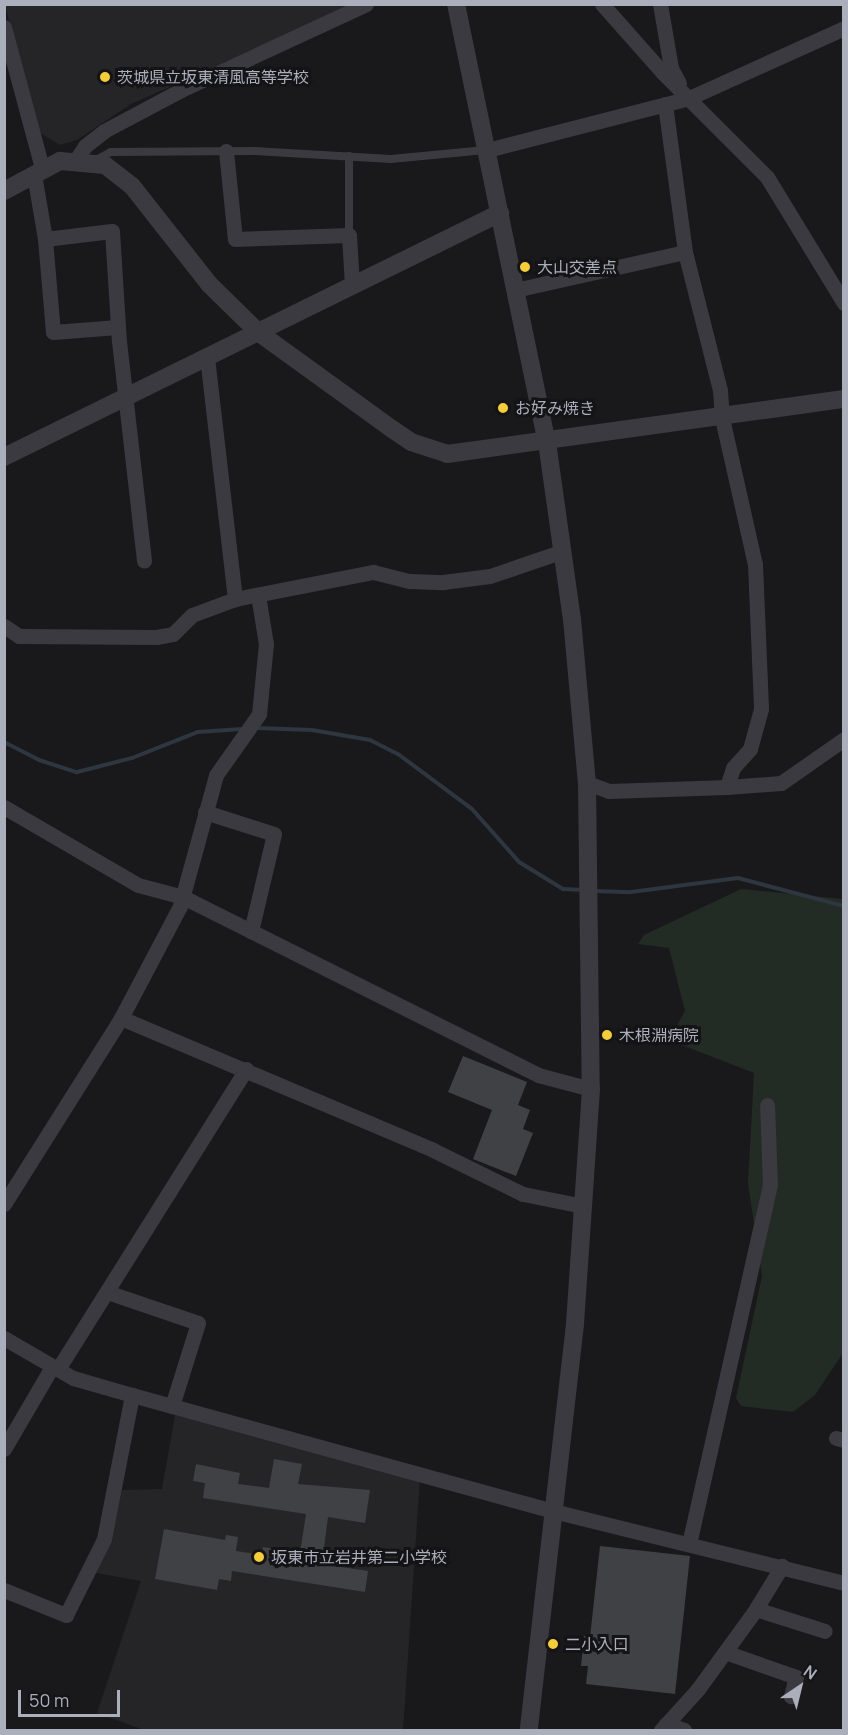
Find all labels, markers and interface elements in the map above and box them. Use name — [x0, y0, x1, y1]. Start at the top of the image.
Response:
place label: 茨城県立坂東清風高等学校 — [117, 67, 309, 87]
marker: 茨城県立坂東清風高等学校 — [98, 70, 112, 84]
place label: 大山交差点 — [537, 257, 617, 277]
marker: 大山交差点 — [518, 260, 532, 274]
place label: お好み焼き — [515, 398, 595, 418]
marker: お好み焼き — [496, 401, 510, 415]
place label: 木根淵病院 — [619, 1025, 699, 1045]
marker: 木根淵病院 — [600, 1028, 614, 1042]
place label: 坂東市立岩井第二小学校 — [271, 1547, 447, 1567]
marker: 坂東市立岩井第二小学校 — [252, 1550, 266, 1564]
place label: 二小入口 — [565, 1634, 629, 1654]
marker: 二小入口 — [546, 1637, 560, 1651]
north arrow — [770, 1657, 830, 1717]
text: N — [799, 1660, 821, 1685]
scale bar — [21, 1678, 123, 1716]
text: 50 m — [29, 1688, 69, 1712]

